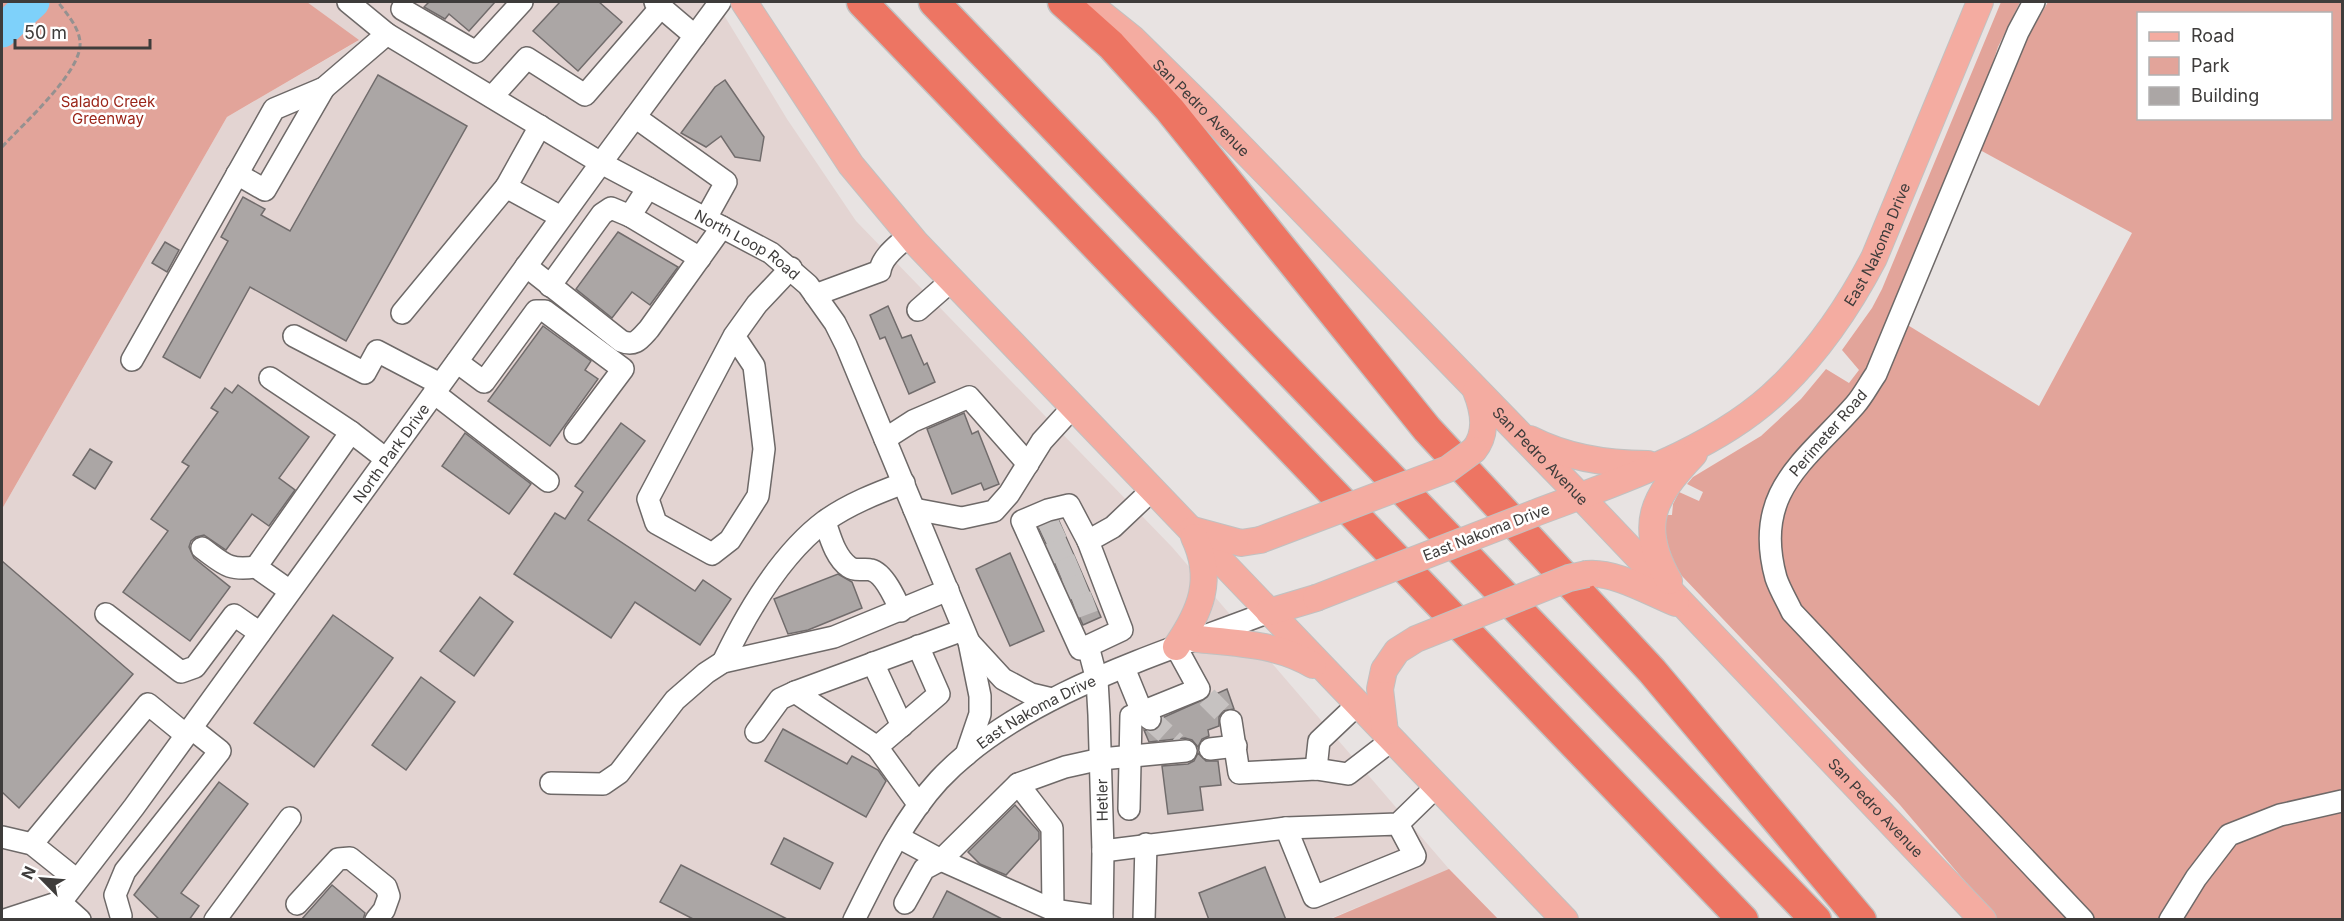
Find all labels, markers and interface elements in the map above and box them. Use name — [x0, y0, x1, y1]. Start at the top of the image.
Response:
scale bar — [15, 12, 150, 50]
legend — [2137, 12, 2332, 120]
text: 50 m — [24, 22, 67, 43]
text: Road — [2191, 25, 2234, 46]
street label: San Pedro Avenue — [1149, 55, 1254, 160]
text: Park — [2191, 55, 2230, 76]
text: Building — [2191, 85, 2259, 106]
park label: Salado Creek Greenway — [61, 92, 156, 128]
street label: East Nakoma Drive — [1839, 180, 1914, 309]
street label: North Loop Road — [692, 205, 804, 283]
street label: Perimeter Road — [1785, 386, 1871, 480]
street label: North Park Drive — [348, 400, 433, 506]
street label: San Pedro Avenue — [1489, 402, 1593, 509]
street label: East Nakoma Drive — [1420, 499, 1552, 565]
street label: East Nakoma Drive — [972, 670, 1099, 753]
street label: San Pedro Avenue — [1824, 754, 1928, 861]
street label: Hetler — [1092, 778, 1112, 822]
north arrow — [12, 849, 72, 909]
text: N — [17, 863, 40, 882]

